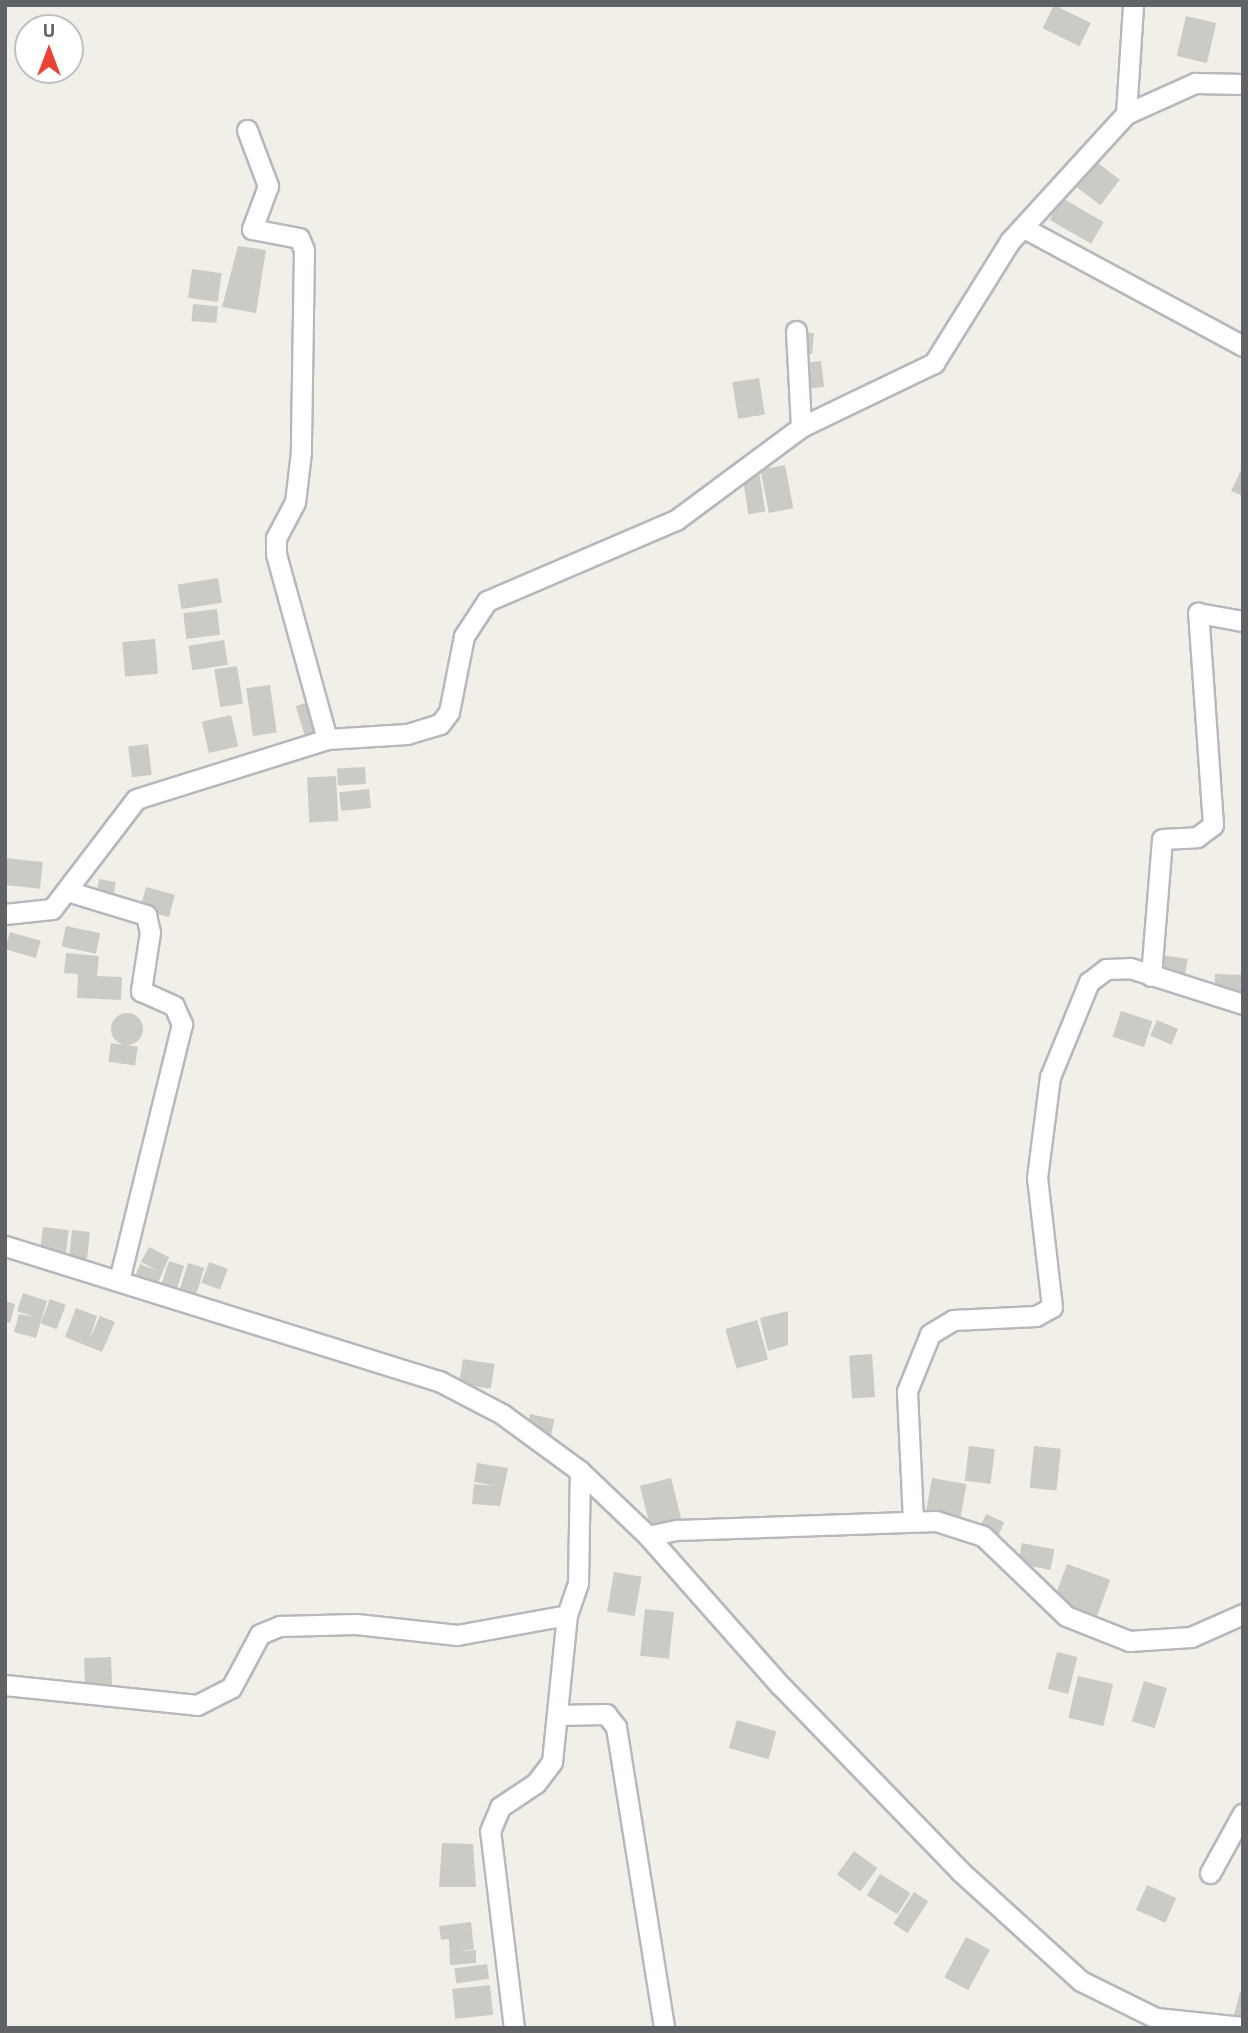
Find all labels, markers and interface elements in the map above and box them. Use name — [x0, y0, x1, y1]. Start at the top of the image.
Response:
north arrow — [14, 14, 84, 84]
text: U — [43, 15, 55, 44]

